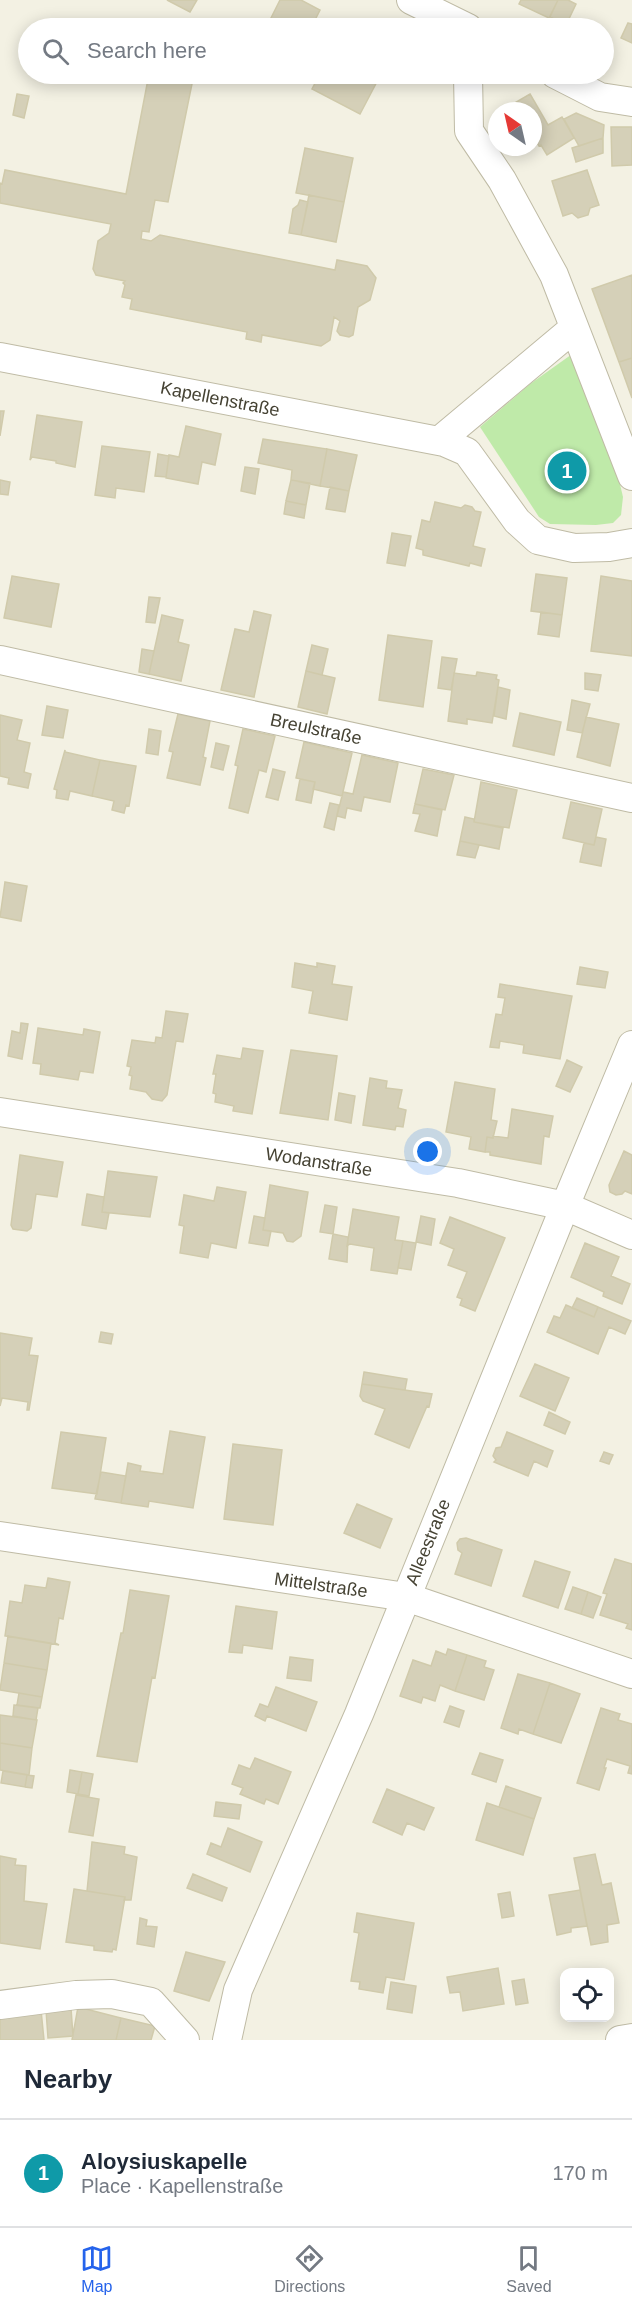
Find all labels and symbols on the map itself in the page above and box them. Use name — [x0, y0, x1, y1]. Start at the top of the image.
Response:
north arrow — [488, 102, 542, 156]
street label: Kapellenstraße — [159, 378, 281, 420]
pin: 1 — [548, 448, 586, 494]
street label: Breulstraße — [268, 710, 364, 748]
your location — [413, 1137, 442, 1166]
street label: Wodanstraße — [264, 1144, 374, 1180]
street label: Alleestraße — [402, 1496, 454, 1588]
street label: Mittelstraße — [273, 1569, 369, 1601]

